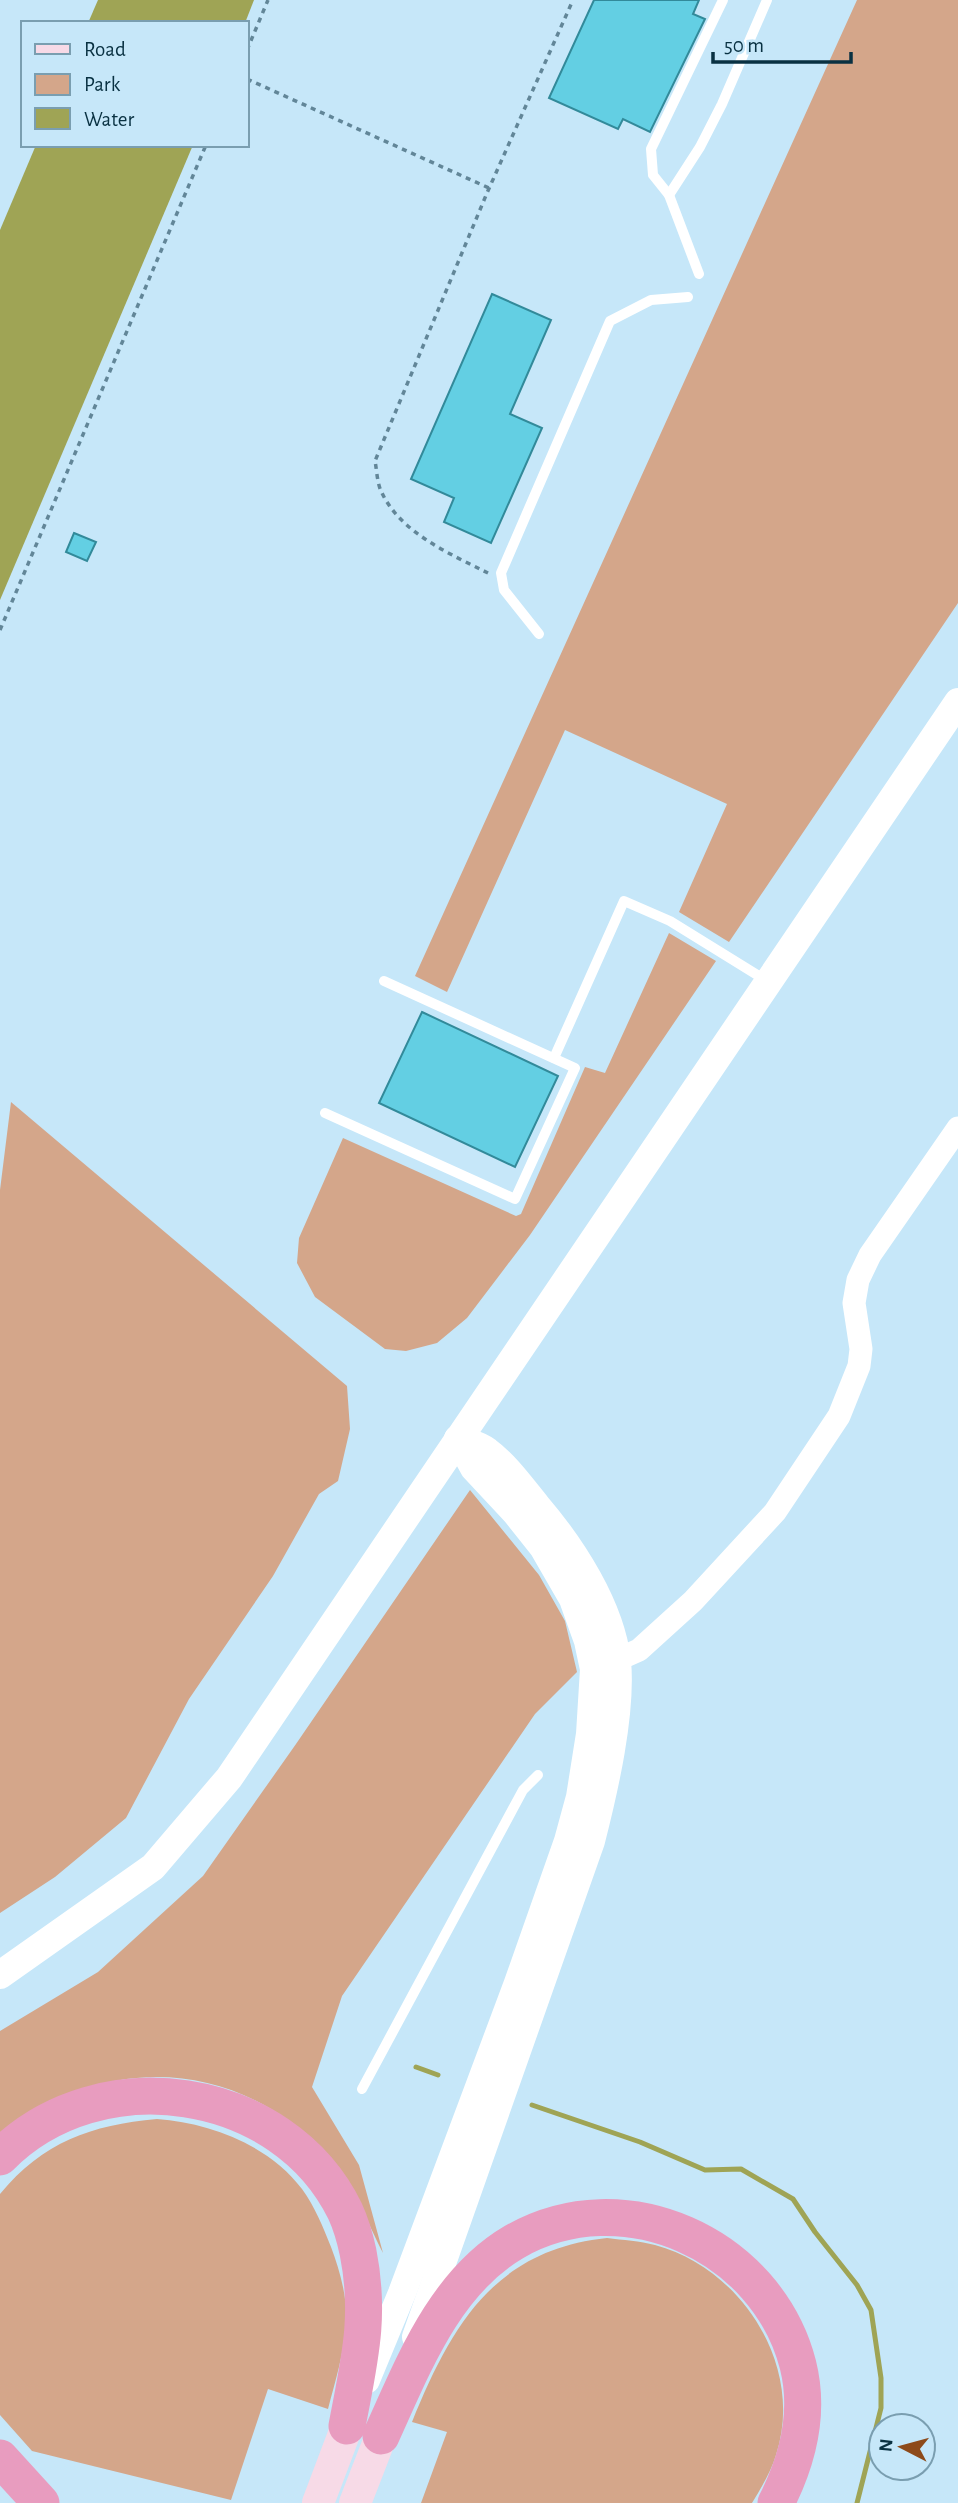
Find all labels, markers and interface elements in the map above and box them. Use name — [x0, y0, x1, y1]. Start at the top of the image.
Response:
legend — [21, 21, 248, 147]
scale bar — [713, 21, 851, 65]
text: 50 m — [724, 35, 764, 56]
text: Road — [84, 39, 126, 60]
text: Park — [84, 74, 121, 95]
text: Water — [84, 109, 134, 130]
north arrow — [867, 2412, 937, 2482]
text: N — [876, 2438, 897, 2453]

